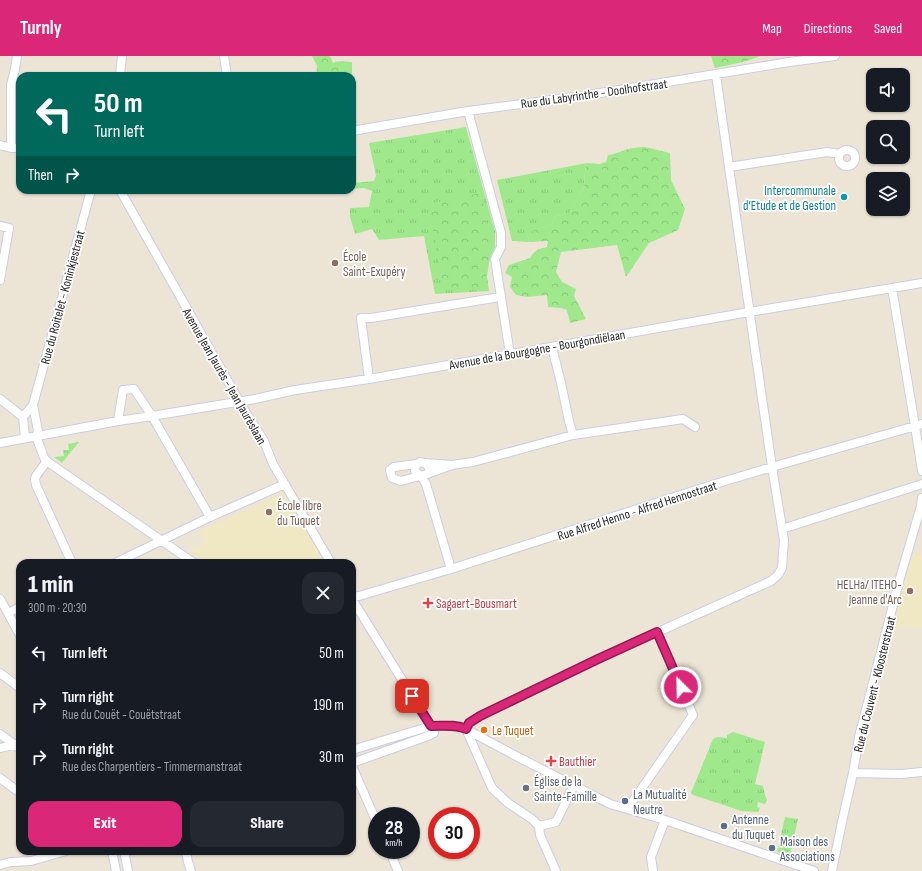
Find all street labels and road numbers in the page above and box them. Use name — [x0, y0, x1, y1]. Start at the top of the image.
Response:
street label: Rue du Labyrinthe - Doolhofstraat — [520, 76, 668, 112]
street label: Rue du Roitelet - Koninkjestraat — [37, 228, 89, 366]
street label: Avenue Jean Jaurès - Jean Jaurèslaan — [178, 305, 270, 448]
street label: Avenue de la Bourgogne - Bourgondiëlaan — [447, 327, 627, 374]
street label: Rue Alfred Henno - Alfred Hennostraat — [556, 478, 719, 544]
street label: Rue du Couvent - Kloosterstraat — [850, 614, 900, 754]

